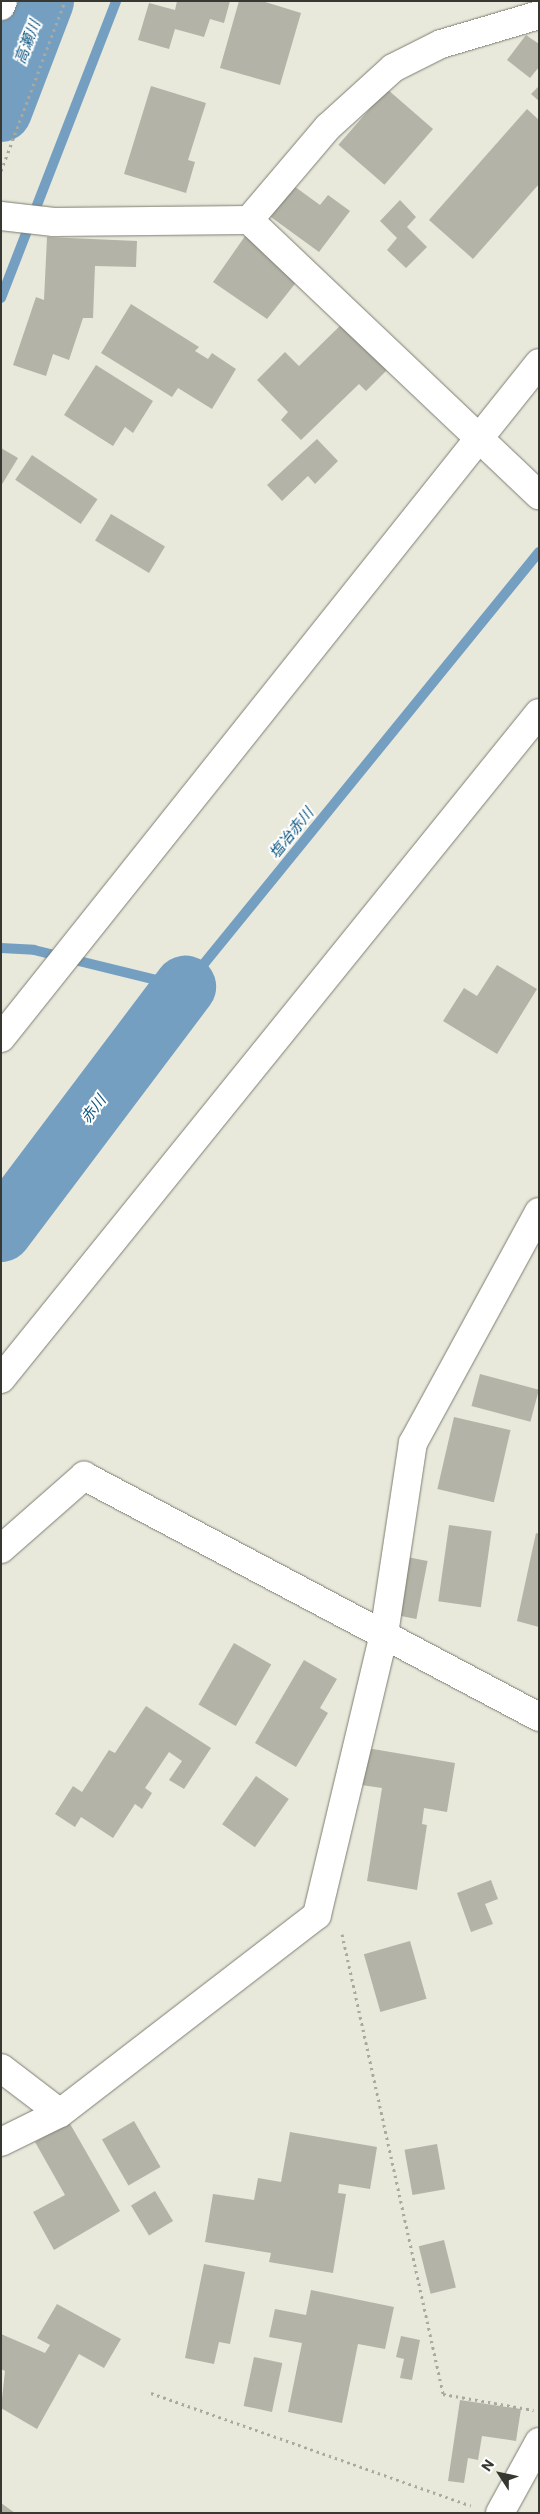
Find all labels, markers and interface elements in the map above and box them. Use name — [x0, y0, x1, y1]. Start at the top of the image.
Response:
water label: 高瀬川 — [11, 18, 43, 66]
water label: 塩冶赤川 — [265, 804, 317, 862]
water label: 赤川 — [77, 1092, 109, 1126]
north arrow — [475, 2449, 525, 2499]
text: N — [477, 2456, 497, 2474]

